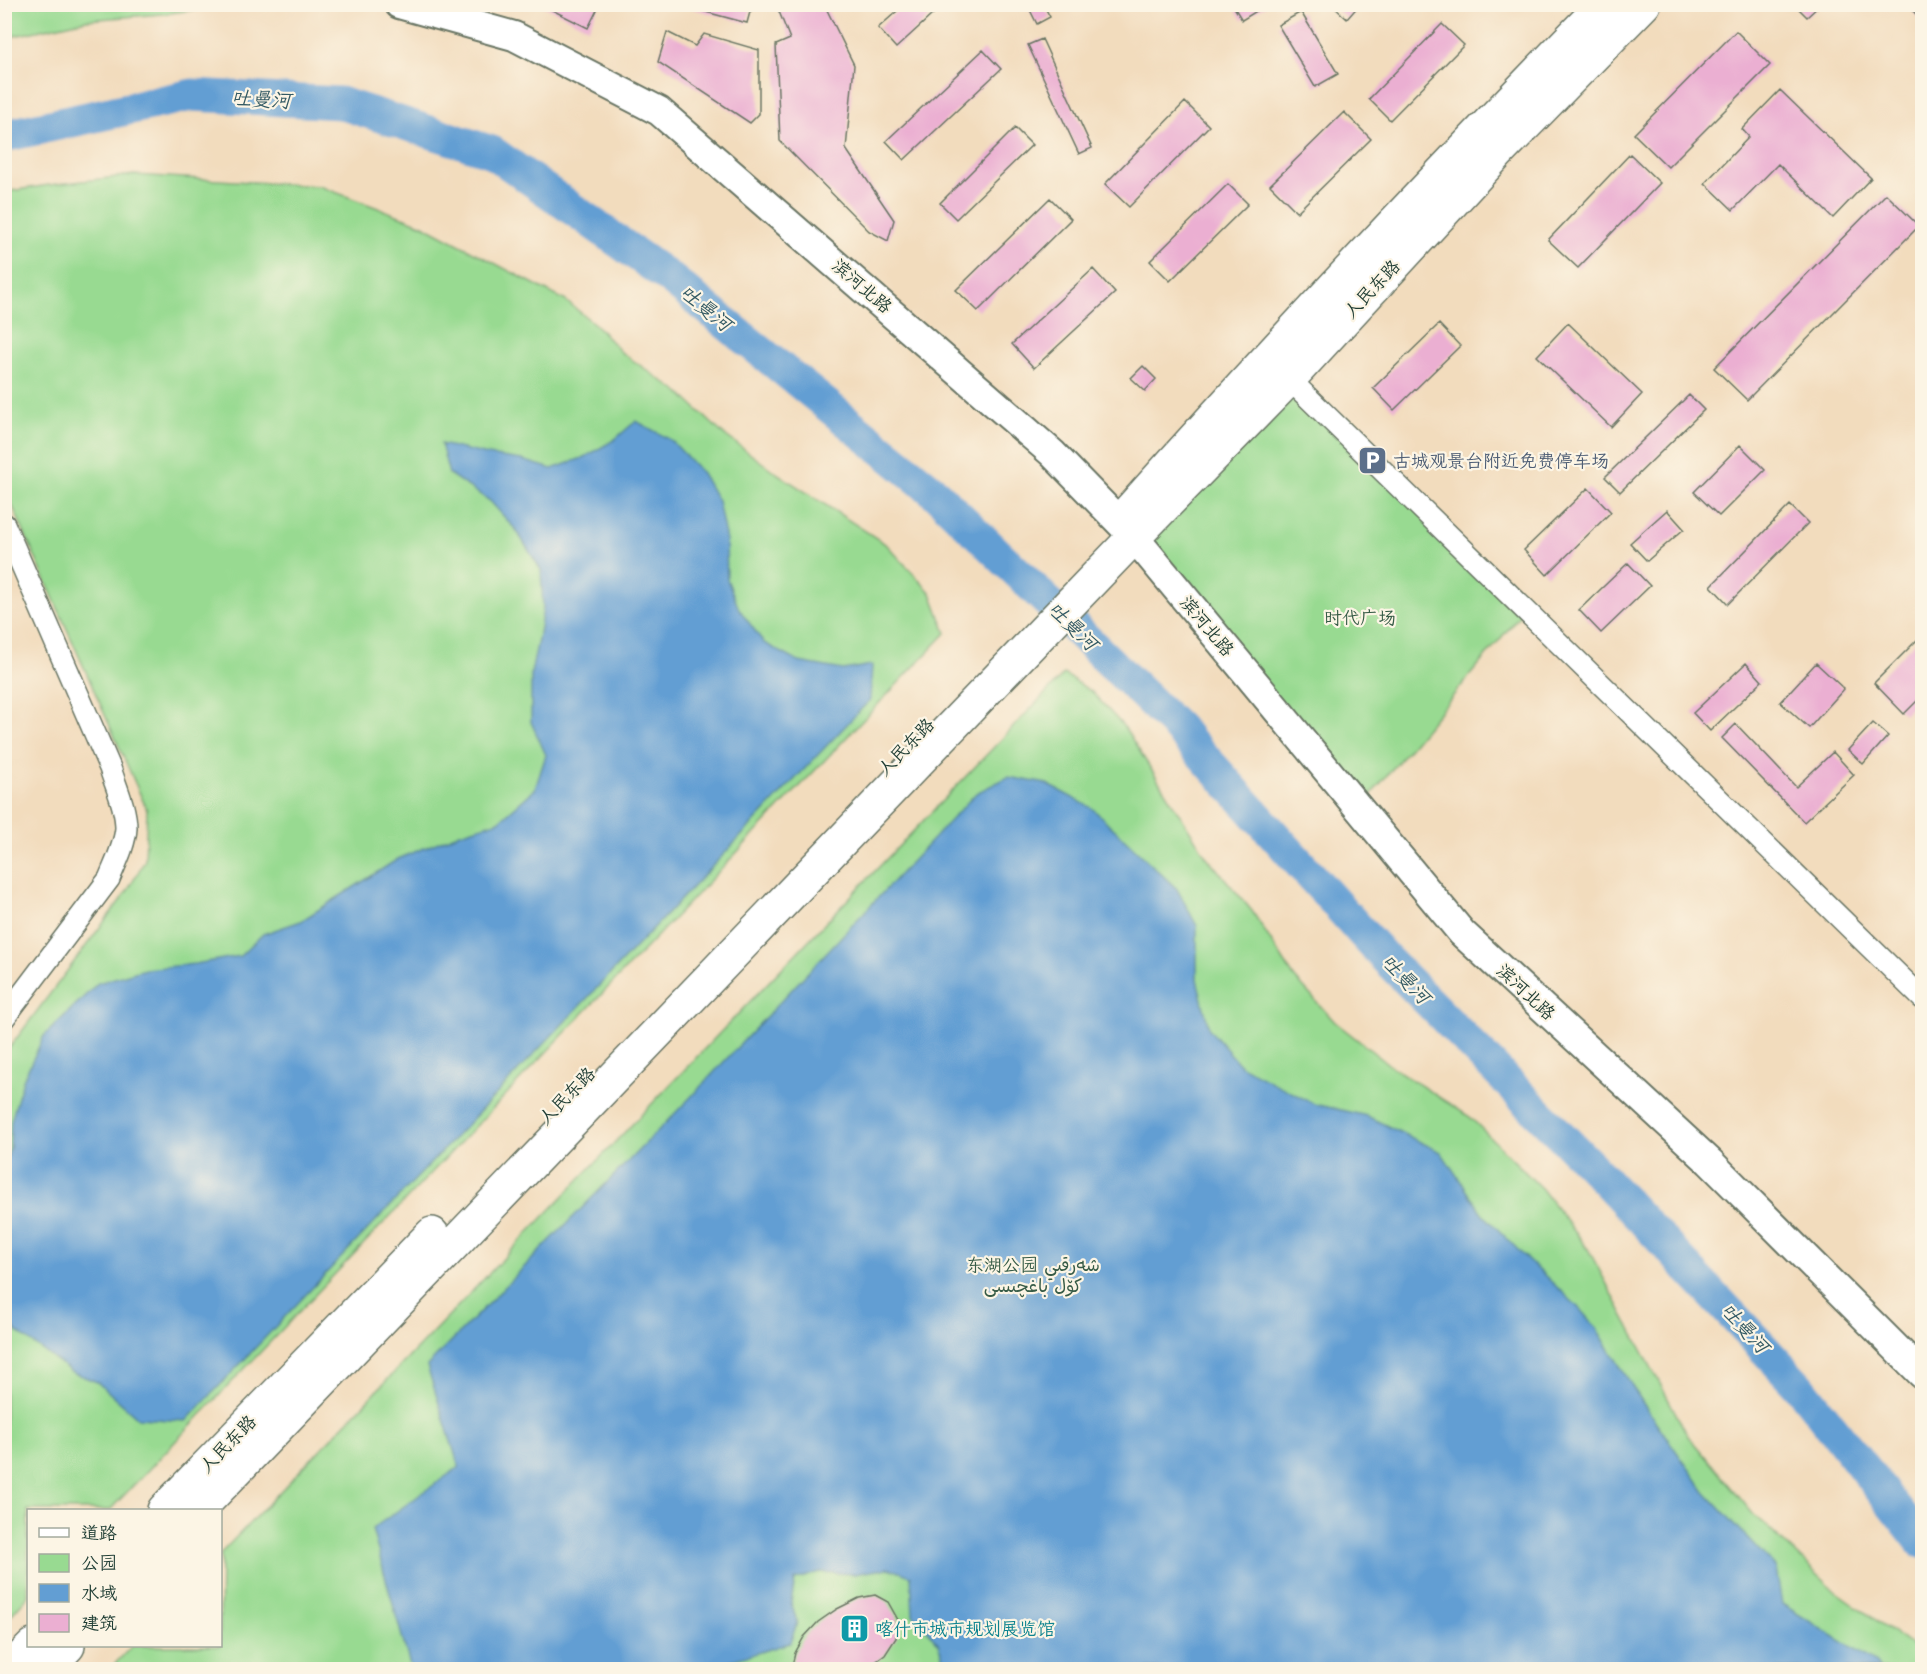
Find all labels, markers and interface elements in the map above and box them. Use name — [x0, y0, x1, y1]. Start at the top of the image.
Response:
water label: 吐曼河 — [230, 86, 295, 113]
street label: 滨河北路 — [828, 255, 896, 318]
street label: 人民东路 — [1340, 256, 1405, 323]
water label: 吐曼河 — [675, 281, 739, 338]
parking icon: 古城观景台附近免费停车场 — [1356, 445, 1388, 477]
place label: 古城观景台附近免费停车场 — [1393, 451, 1609, 472]
street label: 滨河北路 — [1175, 592, 1238, 661]
water label: 吐曼河 — [1043, 597, 1104, 658]
park label: 时代广场 — [1324, 608, 1396, 629]
street label: 人民东路 — [874, 714, 939, 781]
water label: 吐曼河 — [1377, 950, 1437, 1011]
street label: 滨河北路 — [1492, 960, 1559, 1025]
street label: 人民东路 — [535, 1063, 600, 1130]
park label: 东湖公园 شەرقىي كۆل باغچىسى — [966, 1255, 1100, 1298]
water label: 吐曼河 — [1716, 1299, 1776, 1360]
street label: 人民东路 — [196, 1411, 261, 1478]
legend — [27, 1509, 222, 1647]
text: 道路 — [81, 1523, 117, 1544]
text: 公园 — [81, 1553, 117, 1574]
text: 水域 — [81, 1583, 117, 1604]
text: 建筑 — [81, 1613, 117, 1634]
building icon: 喀什市城市规划展览馆 — [838, 1613, 870, 1645]
place label: 喀什市城市规划展览馆 — [875, 1619, 1055, 1640]

